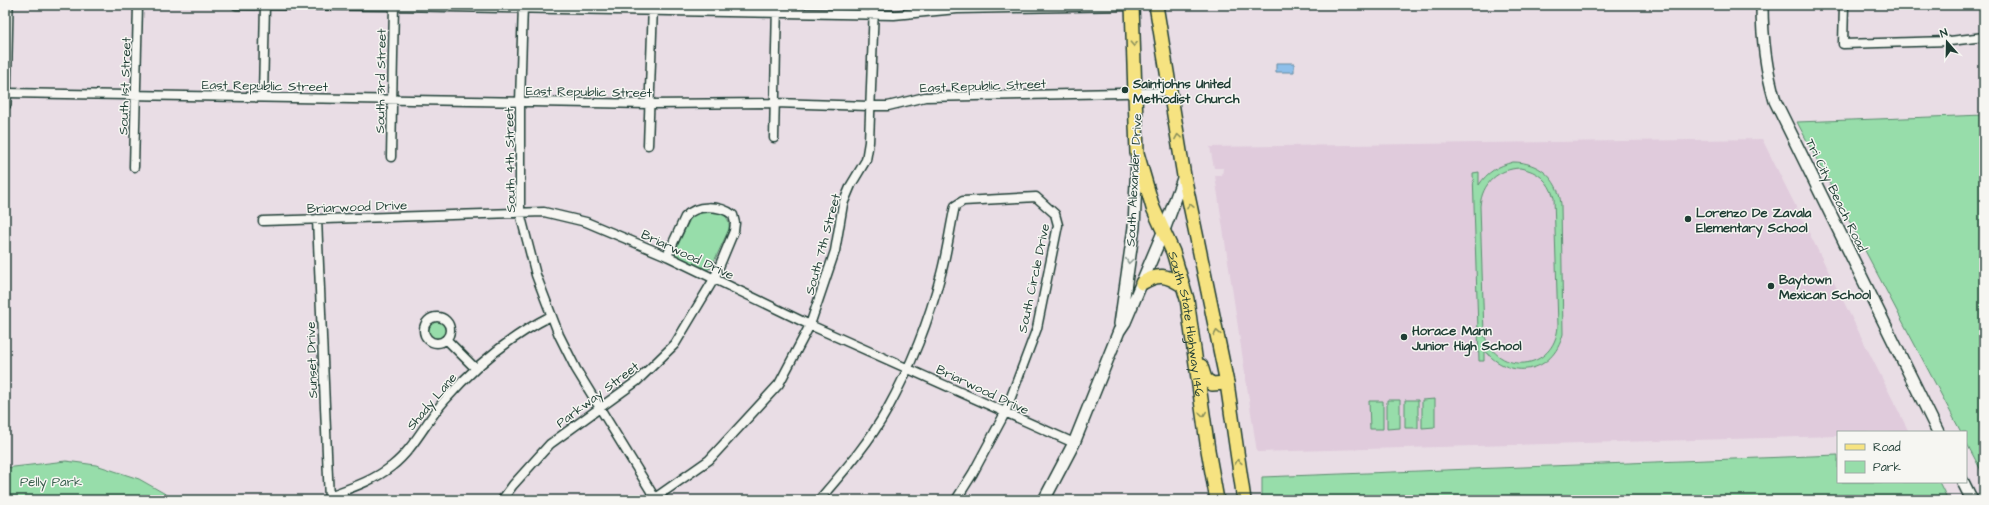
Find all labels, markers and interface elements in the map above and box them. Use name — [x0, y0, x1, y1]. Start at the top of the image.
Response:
north arrow — [1927, 22, 1967, 62]
text: N — [1938, 25, 1950, 41]
street label: South 3rd Street — [371, 28, 391, 134]
street label: South 1st Street — [114, 36, 136, 135]
one-way arrow — [1130, 41, 1139, 47]
street label: East Republic Street — [920, 75, 1047, 97]
place label: Saintjohns United Methodist Church — [1132, 75, 1240, 108]
street label: East Republic Street — [202, 76, 329, 96]
street label: East Republic Street — [526, 82, 653, 102]
marker: Saintjohns United Methodist Church — [1120, 85, 1130, 95]
street label: South 4th Street — [500, 107, 520, 213]
street label: South Alexander Drive — [1122, 113, 1146, 247]
one-way arrow — [1174, 134, 1183, 140]
street label: Tri City Beach Road — [1800, 136, 1871, 256]
street label: South 7th Street — [801, 191, 845, 297]
street label: Briarwood Drive — [306, 196, 408, 218]
one-way arrow — [1187, 203, 1195, 209]
place label: Lorenzo De Zavala Elementary School — [1696, 204, 1812, 238]
marker: Lorenzo De Zavala Elementary School — [1683, 214, 1693, 224]
street label: South Circle Drive — [1014, 222, 1054, 335]
street label: Briarwood Drive — [638, 226, 737, 284]
street label: South State Highway 146 — [1163, 249, 1208, 398]
one-way arrow — [1125, 258, 1134, 265]
place label: Baytown Mexican School — [1779, 271, 1871, 304]
marker: Baytown Mexican School — [1766, 281, 1776, 291]
street label: Sunset Drive — [302, 321, 322, 399]
place label: Horace Mann Junior High School — [1411, 322, 1522, 357]
one-way arrow — [1213, 330, 1221, 336]
marker: Horace Mann Junior High School — [1399, 332, 1409, 342]
street label: Parkway Street — [552, 357, 644, 433]
street label: Briarwood Drive — [933, 361, 1032, 419]
street label: Shady Lane — [403, 369, 462, 435]
one-way arrow — [1198, 410, 1207, 417]
legend — [1837, 431, 1967, 483]
text: Road — [1873, 439, 1901, 456]
one-way arrow — [1234, 458, 1243, 465]
text: Park — [1873, 459, 1901, 476]
park label: Pelly Park — [20, 473, 82, 492]

